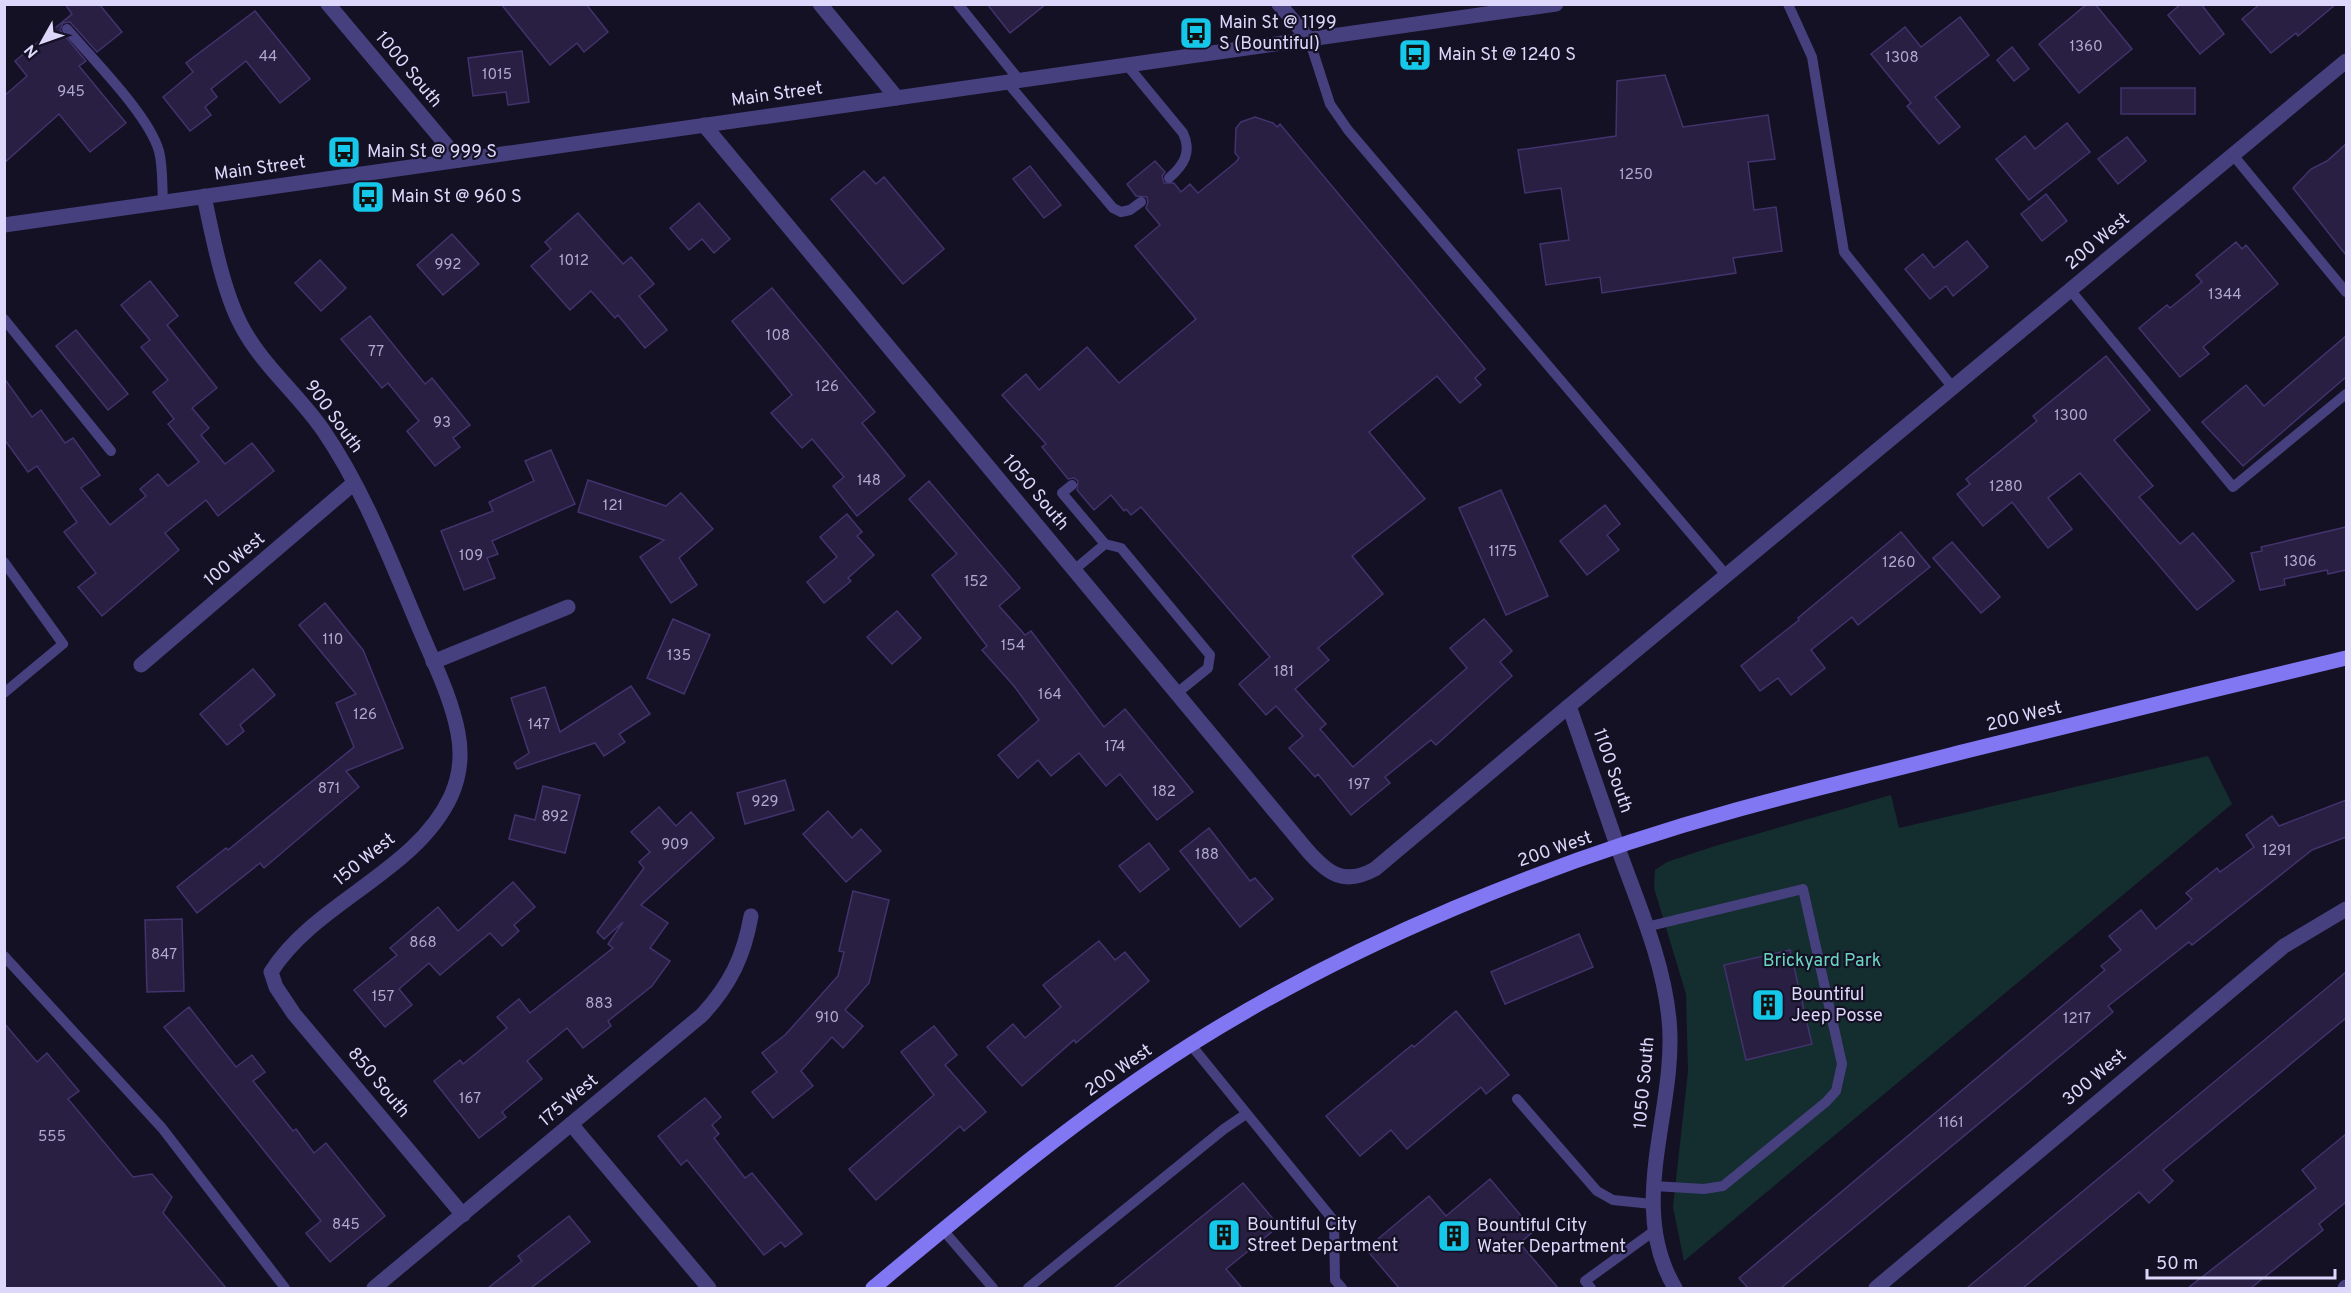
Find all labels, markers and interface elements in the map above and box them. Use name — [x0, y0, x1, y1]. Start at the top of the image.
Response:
north arrow — [12, 12, 72, 72]
place label: Main St @ 1199 S (Bountiful) — [1219, 12, 1337, 56]
bus stop icon: Main St @ 1199 S (Bountiful) — [1178, 15, 1214, 51]
street label: 1000 South — [369, 27, 447, 113]
bus stop icon: Main St @ 1240 S — [1397, 37, 1433, 73]
house number: 1360 — [2069, 38, 2103, 57]
text: N — [21, 40, 43, 61]
place label: Main St @ 1240 S — [1438, 44, 1576, 67]
house number: 44 — [259, 48, 277, 67]
house number: 1308 — [1885, 49, 1919, 68]
house number: 1015 — [482, 66, 512, 85]
street label: Main Street — [730, 77, 824, 113]
house number: 945 — [57, 83, 85, 102]
bus stop icon: Main St @ 999 S — [326, 134, 362, 170]
place label: Main St @ 999 S — [367, 141, 497, 164]
street label: Main Street — [213, 151, 307, 187]
house number: 1250 — [1619, 166, 1653, 185]
bus stop icon: Main St @ 960 S — [350, 179, 386, 215]
place label: Main St @ 960 S — [391, 186, 522, 209]
street label: 200 West — [2061, 208, 2135, 276]
house number: 1012 — [559, 252, 589, 271]
house number: 992 — [434, 256, 462, 275]
house number: 1344 — [2208, 286, 2242, 305]
house number: 108 — [766, 327, 790, 346]
house number: 77 — [368, 343, 384, 362]
street label: 900 South — [299, 376, 367, 458]
house number: 126 — [815, 378, 839, 397]
house number: 1300 — [2054, 407, 2088, 426]
house number: 93 — [433, 414, 451, 433]
street label: 1050 South — [996, 450, 1074, 536]
house number: 148 — [857, 472, 881, 491]
house number: 1280 — [1989, 478, 2023, 497]
house number: 121 — [603, 497, 623, 516]
street label: 100 West — [200, 528, 270, 592]
house number: 1175 — [1489, 543, 1517, 562]
house number: 109 — [459, 547, 483, 566]
house number: 1306 — [2283, 553, 2317, 572]
house number: 1260 — [1882, 554, 1916, 573]
house number: 152 — [964, 573, 988, 592]
house number: 110 — [323, 631, 343, 650]
house number: 154 — [1001, 637, 1025, 656]
house number: 135 — [667, 647, 691, 666]
house number: 181 — [1274, 663, 1294, 682]
house number: 164 — [1038, 686, 1062, 705]
street label: 200 West — [1984, 697, 2064, 737]
house number: 126 — [353, 706, 377, 725]
house number: 147 — [528, 716, 550, 735]
street label: 1100 South — [1587, 726, 1637, 816]
house number: 174 — [1104, 738, 1126, 757]
house number: 197 — [1348, 776, 1370, 795]
house number: 871 — [318, 780, 340, 799]
house number: 182 — [1152, 783, 1176, 802]
house number: 929 — [751, 793, 779, 812]
house number: 892 — [542, 808, 569, 827]
street label: 200 West — [1515, 827, 1595, 873]
street label: 150 West — [330, 828, 400, 892]
house number: 909 — [661, 836, 689, 855]
house number: 1291 — [2262, 842, 2292, 861]
house number: 188 — [1195, 846, 1219, 865]
house number: 868 — [409, 934, 437, 953]
house number: 847 — [151, 946, 177, 965]
park label: Brickyard Park — [1763, 950, 1881, 973]
place label: Bountiful Jeep Posse — [1791, 984, 1883, 1028]
building icon: Bountiful Jeep Posse — [1750, 987, 1786, 1023]
house number: 157 — [372, 988, 394, 1007]
house number: 883 — [585, 995, 613, 1014]
house number: 910 — [815, 1009, 839, 1028]
house number: 1217 — [2063, 1010, 2091, 1029]
street label: 1050 South — [1630, 1036, 1660, 1130]
street label: 200 West — [1081, 1039, 1157, 1103]
street label: 850 South — [342, 1043, 414, 1123]
street label: 300 West — [2058, 1044, 2132, 1112]
street label: 175 West — [535, 1070, 603, 1132]
house number: 167 — [459, 1090, 481, 1109]
house number: 1161 — [1938, 1114, 1964, 1133]
house number: 555 — [38, 1128, 66, 1147]
place label: Bountiful City Street Department — [1247, 1214, 1398, 1258]
place label: Bountiful City Water Department — [1477, 1215, 1626, 1259]
house number: 845 — [332, 1216, 360, 1235]
building icon: Bountiful City Street Department — [1206, 1217, 1242, 1253]
building icon: Bountiful City Water Department — [1436, 1218, 1472, 1254]
scale bar — [2147, 1242, 2334, 1280]
text: 50 m — [2156, 1253, 2198, 1276]

